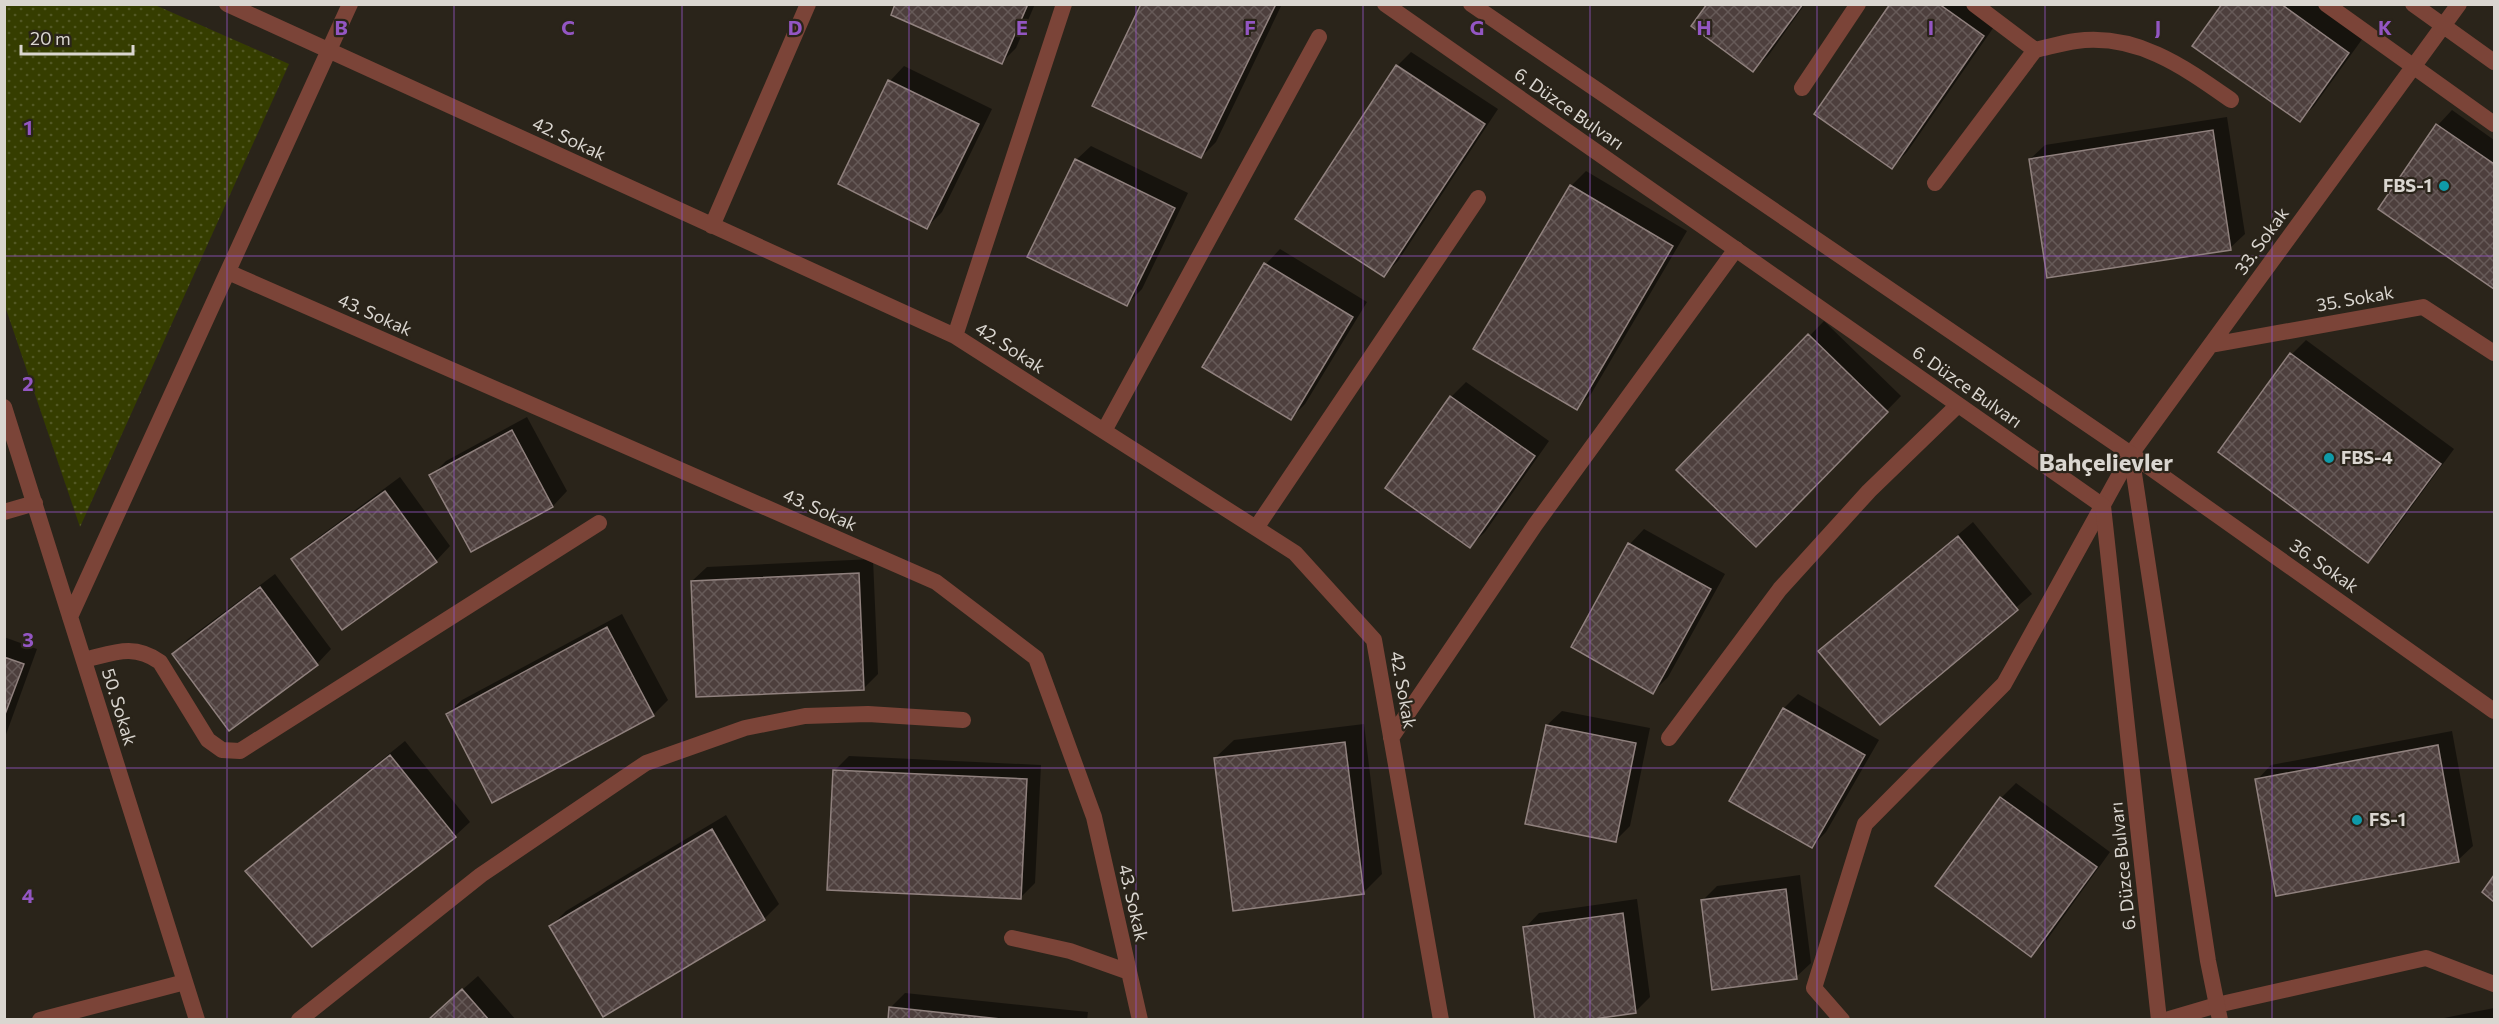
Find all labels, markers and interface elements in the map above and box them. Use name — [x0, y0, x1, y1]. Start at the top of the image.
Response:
text: B — [334, 15, 348, 39]
text: C — [561, 15, 575, 39]
text: D — [788, 15, 802, 39]
text: E — [1016, 15, 1028, 39]
text: F — [1244, 15, 1256, 39]
text: G — [1470, 15, 1484, 39]
text: H — [1697, 15, 1712, 39]
text: I — [1928, 15, 1934, 39]
text: J — [2155, 15, 2161, 39]
text: K — [2378, 15, 2392, 39]
scale bar — [21, 18, 134, 56]
text: 20 m — [30, 27, 71, 49]
street label: 6. Düzce Bulvarı — [1510, 62, 1629, 154]
street label: 42. Sokak — [529, 112, 610, 165]
text: 1 — [23, 115, 33, 139]
place label: FBS-1 — [2383, 174, 2432, 196]
marker: FBS-1 — [2437, 179, 2451, 193]
street label: 33. Sokak — [2229, 202, 2293, 278]
street label: 35. Sokak — [2314, 280, 2395, 316]
street label: 43. Sokak — [335, 288, 416, 340]
street label: 42. Sokak — [972, 317, 1050, 378]
street label: 6. Düzce Bulvarı — [1908, 340, 2027, 432]
text: 2 — [22, 371, 34, 395]
place label: FBS-4 — [2341, 446, 2393, 468]
district label: Bahçelievler — [2039, 447, 2173, 476]
marker: FBS-4 — [2322, 451, 2336, 465]
street label: 43. Sokak — [780, 483, 861, 535]
street label: 36. Sokak — [2286, 534, 2363, 597]
text: 3 — [22, 627, 34, 651]
street label: 42. Sokak — [1386, 649, 1422, 731]
street label: 50. Sokak — [98, 665, 142, 748]
street label: 6. Düzce Bulvarı — [2104, 801, 2140, 931]
place label: FS-1 — [2369, 808, 2406, 830]
marker: FS-1 — [2350, 813, 2364, 827]
street label: 43. Sokak — [1114, 862, 1154, 944]
text: 4 — [22, 883, 34, 907]

